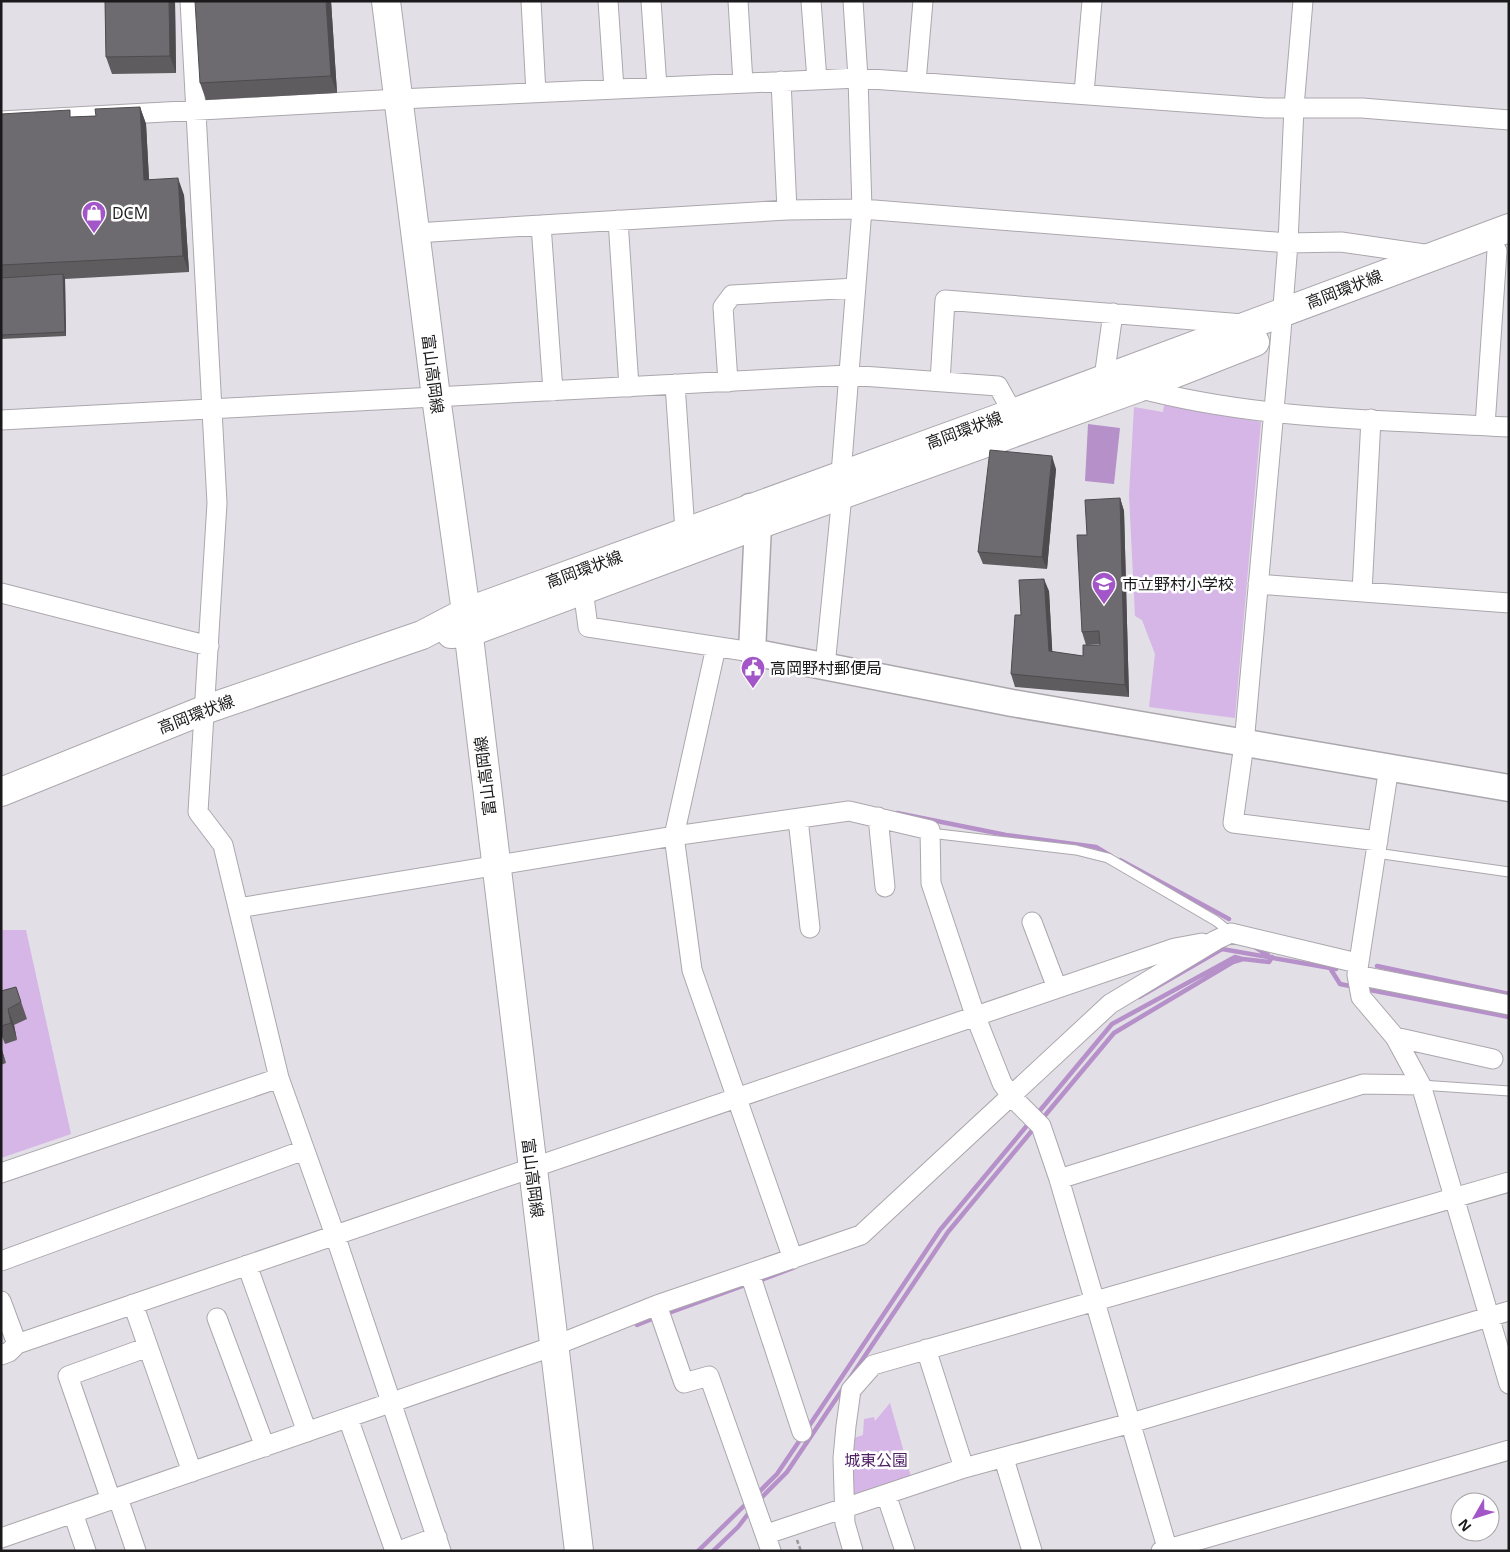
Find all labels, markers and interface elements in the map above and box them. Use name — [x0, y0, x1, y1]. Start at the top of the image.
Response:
shop icon: DCM — [81, 200, 107, 234]
place label: DCM — [112, 202, 148, 224]
street label: 高岡環状線 — [1303, 264, 1385, 314]
street label: 富山高岡線 — [417, 333, 449, 415]
street label: 高岡環状線 — [923, 406, 1005, 454]
street label: 高岡環状線 — [543, 545, 625, 593]
school or university icon: 市立野村小学校 — [1091, 571, 1117, 605]
place label: 市立野村小学校 — [1122, 573, 1234, 595]
public building icon: 高岡野村郵便局 — [740, 655, 766, 689]
place label: 高岡野村郵便局 — [770, 657, 882, 679]
street label: 高岡環状線 — [155, 689, 237, 739]
street label: 富山高岡線 — [469, 735, 501, 817]
street label: 富山高岡線 — [517, 1137, 549, 1219]
park label: 城東公園 — [844, 1449, 908, 1471]
north arrow — [1450, 1492, 1500, 1542]
text: N — [1454, 1515, 1475, 1536]

